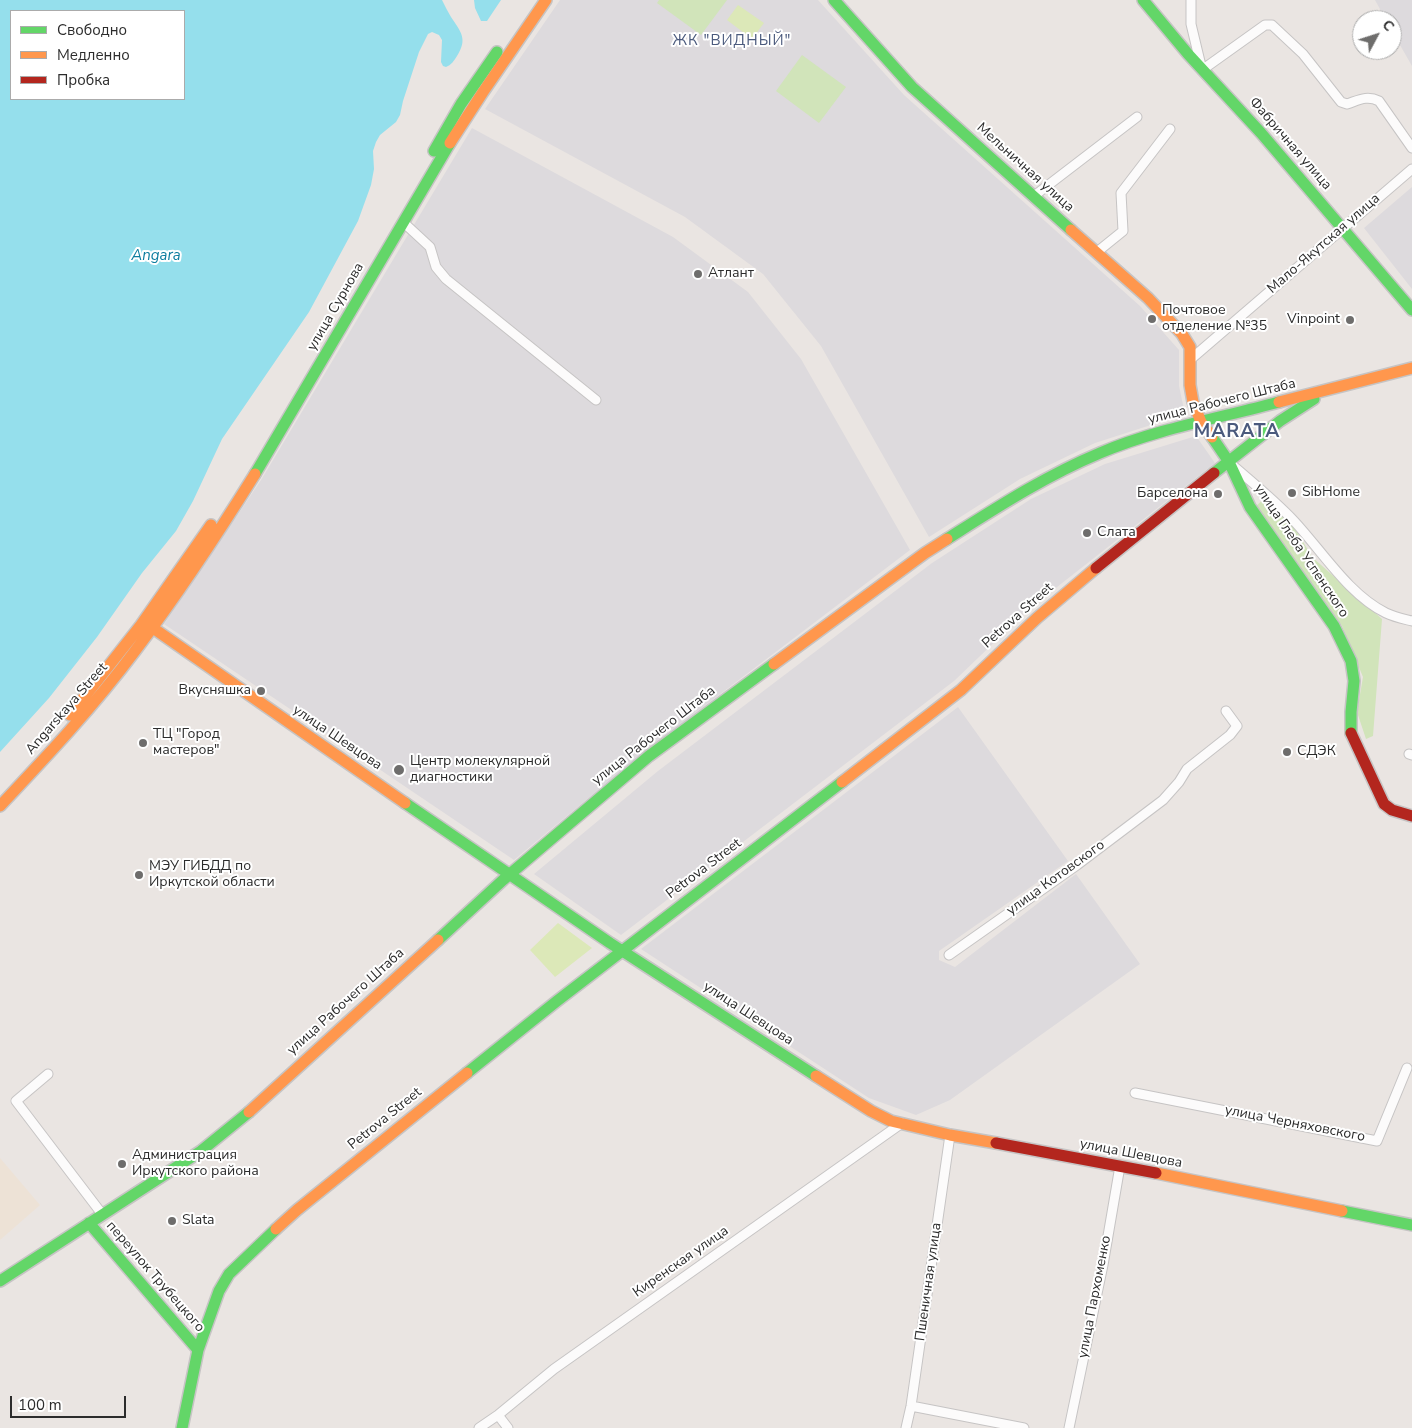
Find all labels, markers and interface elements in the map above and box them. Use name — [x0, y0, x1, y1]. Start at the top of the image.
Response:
legend — [10, 10, 185, 100]
north arrow — [1352, 10, 1402, 60]
text: С — [1378, 16, 1398, 35]
text: Свободно — [57, 20, 127, 40]
district label: ЖК "ВИДНЫЙ" — [671, 32, 793, 50]
text: Медленно — [57, 45, 130, 65]
text: Пробка — [57, 70, 110, 90]
street label: Фабричная улица — [1245, 94, 1335, 194]
street label: Мельничная улица — [973, 120, 1077, 216]
street label: Мало-Якутская улица — [1264, 191, 1384, 297]
water label: Angara — [131, 247, 181, 265]
street label: улица Сурнова — [304, 260, 368, 354]
place label: Атлант — [708, 266, 754, 282]
marker: Атлант — [692, 268, 704, 280]
place label: Почтовое отделение №35 — [1162, 303, 1267, 336]
place label: Vinpoint — [1287, 312, 1340, 328]
marker: Почтовое отделение №35 — [1146, 313, 1158, 325]
marker: Vinpoint — [1344, 314, 1356, 326]
street label: улица Рабочего Штаба — [1146, 376, 1298, 428]
district label: MARATA — [1193, 421, 1281, 443]
street label: улица Глеба Успенского — [1250, 481, 1352, 621]
place label: SibHome — [1302, 485, 1360, 501]
place label: Барселона — [1137, 486, 1208, 502]
marker: SibHome — [1286, 487, 1298, 499]
marker: Барселона — [1212, 488, 1224, 500]
place label: Слата — [1097, 525, 1136, 541]
marker: Слата — [1081, 527, 1093, 539]
street label: Petrova Street — [979, 580, 1057, 652]
street label: Angarskaya Street — [23, 660, 111, 758]
place label: Вкусняшка — [178, 683, 251, 699]
street label: улица Рабочего Штаба — [589, 683, 719, 789]
marker: Вкусняшка — [255, 685, 267, 697]
street label: улица Шевцова — [289, 702, 385, 774]
place label: ТЦ "Город мастеров" — [153, 727, 220, 760]
marker: ТЦ "Город мастеров" — [137, 737, 149, 749]
place label: СДЭК — [1297, 744, 1336, 760]
marker: СДЭК — [1281, 746, 1293, 758]
place label: Центр молекулярной диагностики — [410, 754, 550, 786]
marker: Центр молекулярной диагностики — [392, 763, 406, 777]
street label: Petrova Street — [663, 835, 745, 903]
street label: улица Котовского — [1004, 837, 1108, 919]
place label: МЭУ ГИБДД по Иркутской области — [149, 859, 275, 892]
marker: МЭУ ГИБДД по Иркутской области — [133, 869, 145, 881]
street label: улица Рабочего Штаба — [284, 945, 408, 1059]
street label: улица Шевцова — [700, 979, 796, 1049]
street label: Petrova Street — [345, 1084, 425, 1154]
street label: улица Черняховского — [1223, 1102, 1367, 1146]
street label: улица Шевцова — [1078, 1136, 1184, 1172]
place label: Администрация Иркутского района — [132, 1148, 259, 1180]
marker: Администрация Иркутского района — [116, 1158, 128, 1170]
place label: Slata — [182, 1213, 214, 1229]
marker: Slata — [166, 1215, 178, 1227]
street label: переулок Трубецкого — [102, 1218, 208, 1336]
street label: Пшеничная улица — [912, 1222, 946, 1342]
street label: Киренская улица — [630, 1223, 732, 1301]
street label: улица Пархоменко — [1075, 1234, 1115, 1360]
scale bar — [12, 1386, 129, 1418]
text: 100 m — [18, 1395, 62, 1415]

